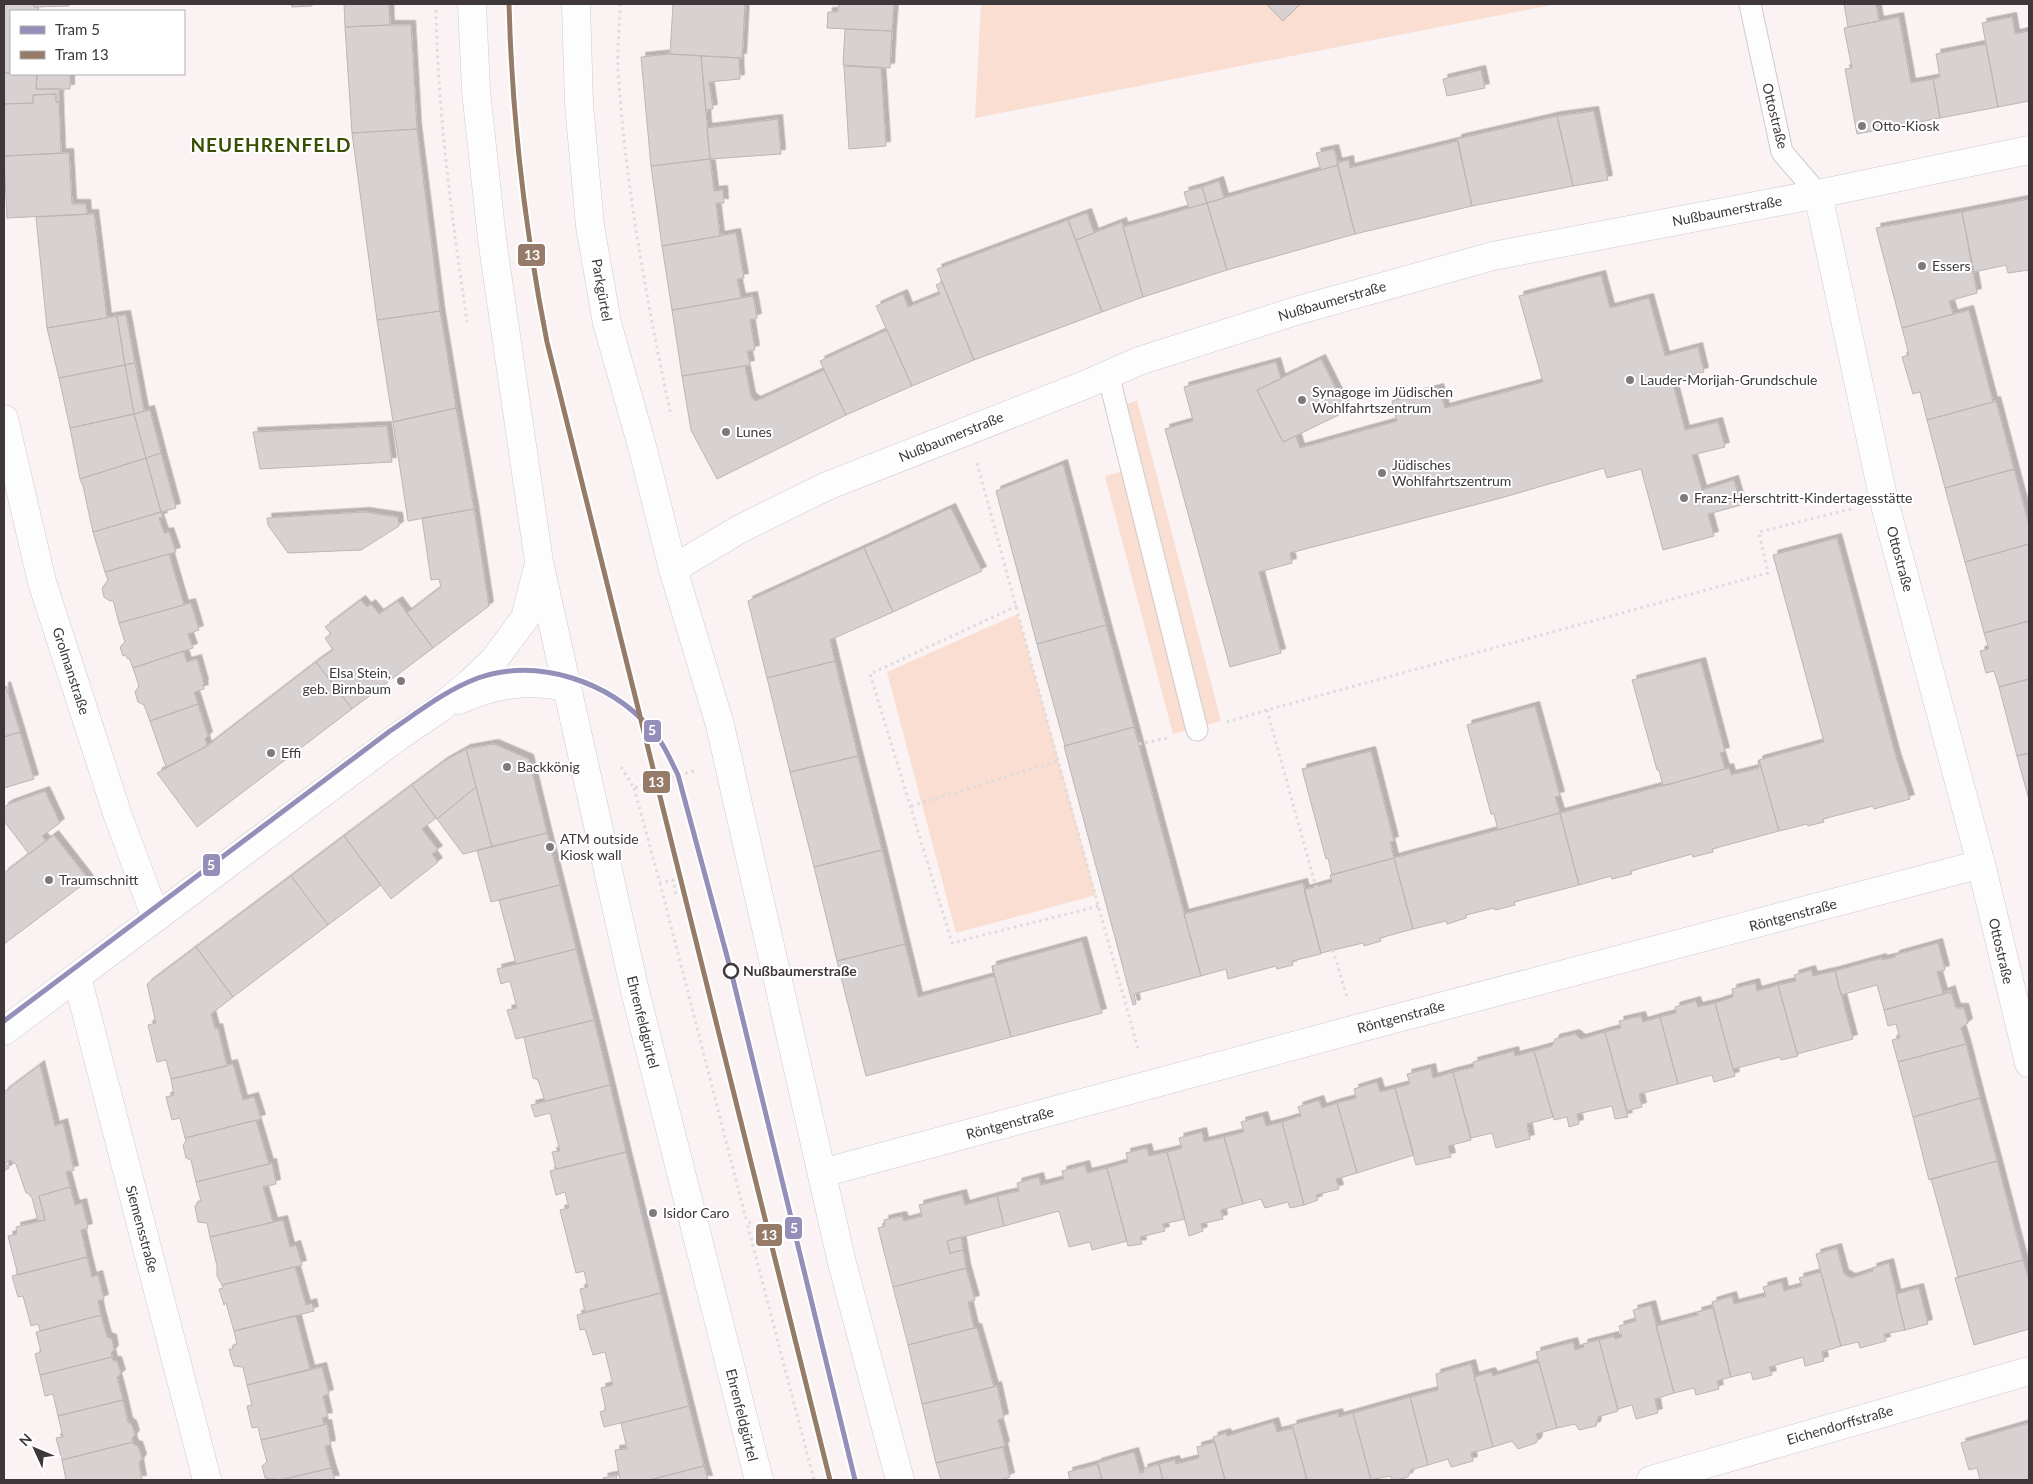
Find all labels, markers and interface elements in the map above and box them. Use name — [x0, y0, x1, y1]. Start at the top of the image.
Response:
legend — [10, 10, 185, 75]
text: Tram 5 — [55, 20, 100, 38]
text: Tram 13 — [55, 45, 109, 63]
street label: Ottostraße — [1759, 81, 1792, 151]
place label: Otto-Kiosk — [1872, 117, 1940, 134]
marker: Otto-Kiosk — [1856, 120, 1868, 132]
district label: NEUEHRENFELD — [190, 133, 352, 156]
street label: Nußbaumerstraße — [1671, 192, 1783, 229]
line badge: 13 — [517, 243, 546, 267]
text: 13 — [524, 246, 540, 263]
street label: Parkgürtel — [589, 257, 616, 323]
place label: Essers — [1932, 257, 1971, 274]
marker: Essers — [1916, 260, 1928, 272]
street label: Nußbaumerstraße — [1276, 277, 1388, 324]
place label: Lauder-Morijah-Grundschule — [1640, 371, 1817, 388]
marker: Lauder-Morijah-Grundschule — [1624, 374, 1636, 386]
place label: Synagoge im Jüdischen Wohlfahrtszentrum — [1312, 383, 1453, 416]
marker: Synagoge im Jüdischen Wohlfahrtszentrum — [1296, 394, 1308, 406]
street label: Nußbaumerstraße — [896, 408, 1006, 465]
place label: Lunes — [736, 423, 772, 440]
marker: Lunes — [720, 426, 732, 438]
place label: Jüdisches Wohlfahrtszentrum — [1392, 456, 1511, 489]
marker: Jüdisches Wohlfahrtszentrum — [1376, 467, 1388, 479]
place label: Franz-Herschtritt-Kindertagesstätte — [1694, 489, 1912, 506]
marker: Franz-Herschtritt-Kindertagesstätte — [1678, 492, 1690, 504]
street label: Ottostraße — [1884, 524, 1917, 594]
street label: Grolmanstraße — [49, 625, 94, 717]
place label: Elsa Stein, geb. Birnbaum — [302, 664, 391, 697]
marker: Elsa Stein, geb. Birnbaum — [395, 675, 407, 687]
line badge: 5 — [643, 719, 662, 743]
text: 5 — [648, 721, 656, 738]
place label: Effi — [281, 744, 301, 761]
marker: Effi — [265, 747, 277, 759]
place label: Backkönig — [517, 758, 580, 775]
marker: Backkönig — [501, 761, 513, 773]
line badge: 13 — [642, 770, 671, 794]
text: 13 — [648, 773, 664, 790]
place label: ATM outside Kiosk wall — [560, 830, 639, 863]
marker: ATM outside Kiosk wall — [544, 841, 556, 853]
line badge: 5 — [202, 853, 221, 877]
text: 5 — [207, 856, 215, 873]
place label: Traumschnitt — [59, 871, 139, 888]
marker: Traumschnitt — [43, 874, 55, 886]
street label: Röntgenstraße — [1747, 895, 1838, 934]
street label: Ottostraße — [1986, 916, 2017, 986]
place label: Nußbaumerstraße — [743, 962, 857, 979]
marker: Nußbaumerstraße — [723, 963, 739, 979]
street label: Ehrenfeldgürtel — [624, 974, 663, 1070]
street label: Röntgenstraße — [1355, 997, 1446, 1036]
street label: Röntgenstraße — [964, 1103, 1055, 1142]
street label: Siemensstraße — [123, 1183, 162, 1274]
place label: Isidor Caro — [663, 1204, 729, 1221]
marker: Isidor Caro — [647, 1207, 659, 1219]
line badge: 5 — [784, 1216, 803, 1240]
text: 5 — [790, 1219, 798, 1236]
line badge: 13 — [755, 1223, 783, 1247]
text: 13 — [761, 1226, 777, 1243]
street label: Ehrenfeldgürtel — [723, 1367, 762, 1463]
street label: Eichendorffstraße — [1785, 1401, 1895, 1448]
north arrow — [10, 1424, 60, 1474]
text: N — [15, 1430, 35, 1449]

